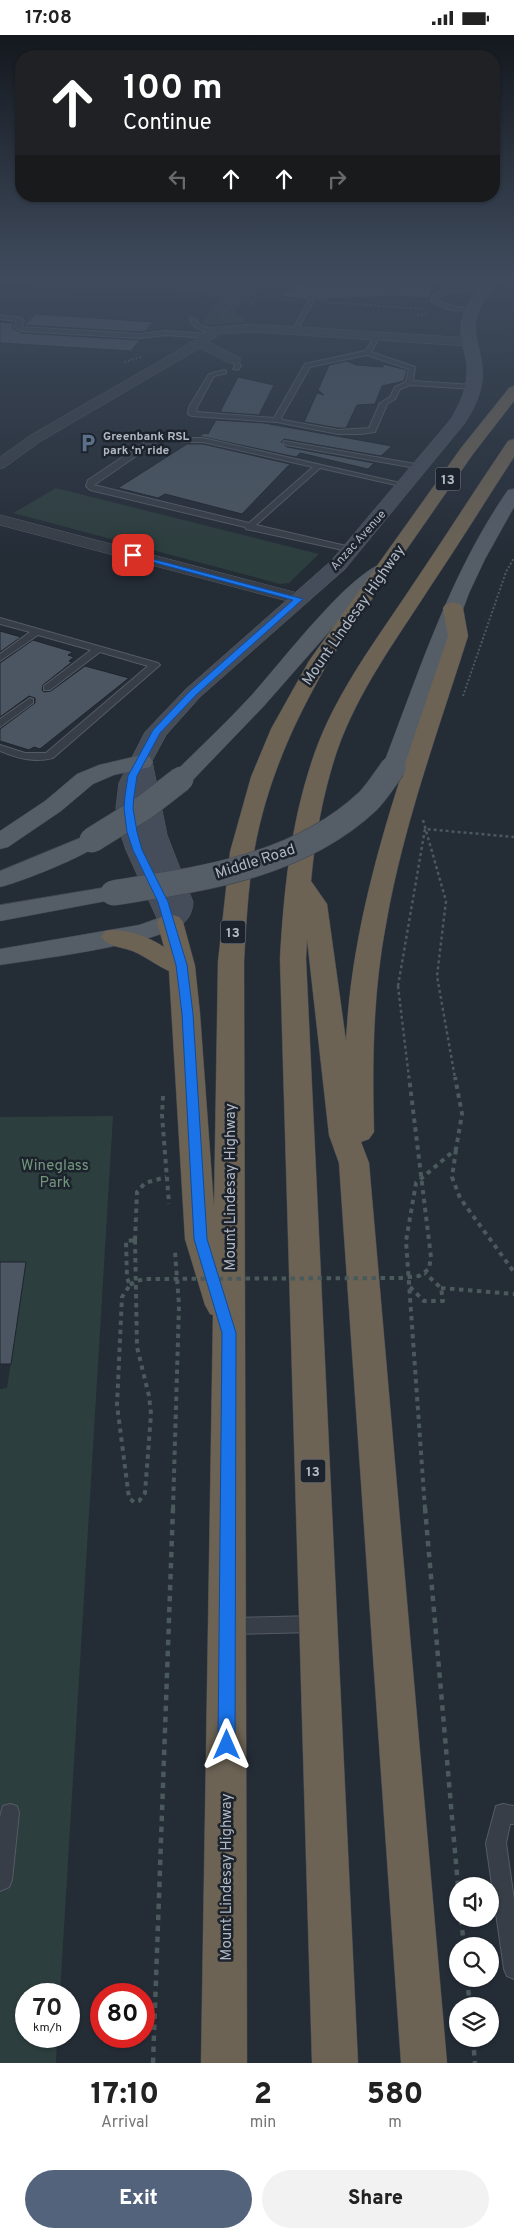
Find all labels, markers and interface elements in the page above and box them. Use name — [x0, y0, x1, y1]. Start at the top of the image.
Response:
text: 17:08 — [25, 6, 72, 30]
text: 100 m — [123, 67, 223, 111]
icon: ahead — [40, 70, 105, 135]
text: Continue — [123, 110, 212, 137]
icon: left — [164, 165, 192, 193]
icon: ahead — [217, 165, 245, 193]
icon: ahead — [270, 165, 298, 193]
icon: right — [323, 165, 351, 193]
place label: Greenbank RSL park ‘n’ ride — [103, 429, 190, 459]
parking icon: Greenbank RSL park ‘n’ ride — [77, 432, 99, 454]
road number: 13 — [436, 467, 460, 491]
street label: Anzac Avenue — [327, 507, 390, 574]
pin — [112, 534, 154, 576]
icon: arrive — [119, 541, 147, 569]
street label: Mount Lindesay Highway — [298, 542, 410, 690]
street label: Middle Road — [213, 841, 298, 884]
road number: 13 — [220, 921, 246, 944]
street label: Mount Lindesay Highway — [222, 1103, 241, 1271]
park label: Wineglass Park — [21, 1157, 89, 1193]
road number: 13 — [300, 1459, 326, 1483]
position arrow — [200, 1718, 252, 1770]
street label: Mount Lindesay Highway — [218, 1793, 237, 1961]
map controls — [449, 1877, 499, 2047]
button: sound — [449, 1877, 499, 1927]
button: search — [449, 1937, 499, 1987]
speed limit sign: 80 — [90, 1983, 155, 2048]
text: 70 — [33, 1993, 62, 2025]
button: layers — [449, 1997, 499, 2047]
text: km/h — [33, 2020, 62, 2036]
text: 17:10 — [91, 2077, 159, 2114]
text: 2 — [254, 2077, 272, 2114]
text: 580 — [367, 2077, 423, 2114]
text: Arrival — [101, 2113, 149, 2133]
text: min — [250, 2113, 276, 2133]
text: m — [388, 2113, 402, 2133]
button: Exit — [25, 2170, 252, 2228]
button: Share — [262, 2170, 489, 2228]

